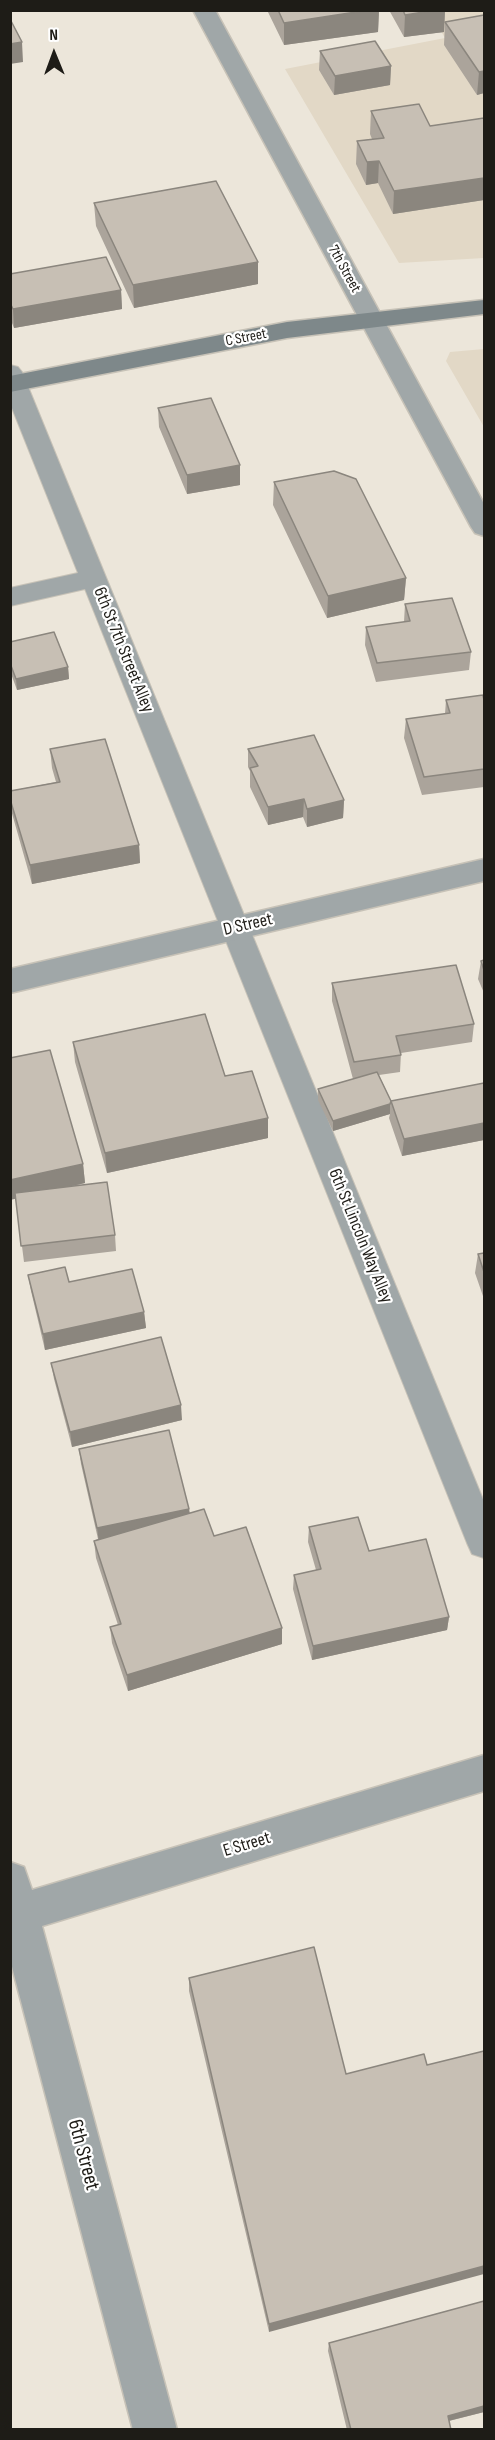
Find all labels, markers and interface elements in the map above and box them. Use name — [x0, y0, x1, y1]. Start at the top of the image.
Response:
north arrow — [24, 24, 84, 84]
text: N — [49, 26, 58, 45]
street label: 7th Street — [324, 242, 364, 296]
street label: C Street — [224, 325, 268, 351]
street label: 6th St 7th Street Alley — [88, 584, 158, 716]
street label: D Street — [221, 909, 275, 941]
street label: 6th St Lincoln Way Alley — [323, 1166, 397, 1306]
street label: E Street — [221, 1828, 273, 1862]
street label: 6th Street — [61, 2117, 105, 2193]

